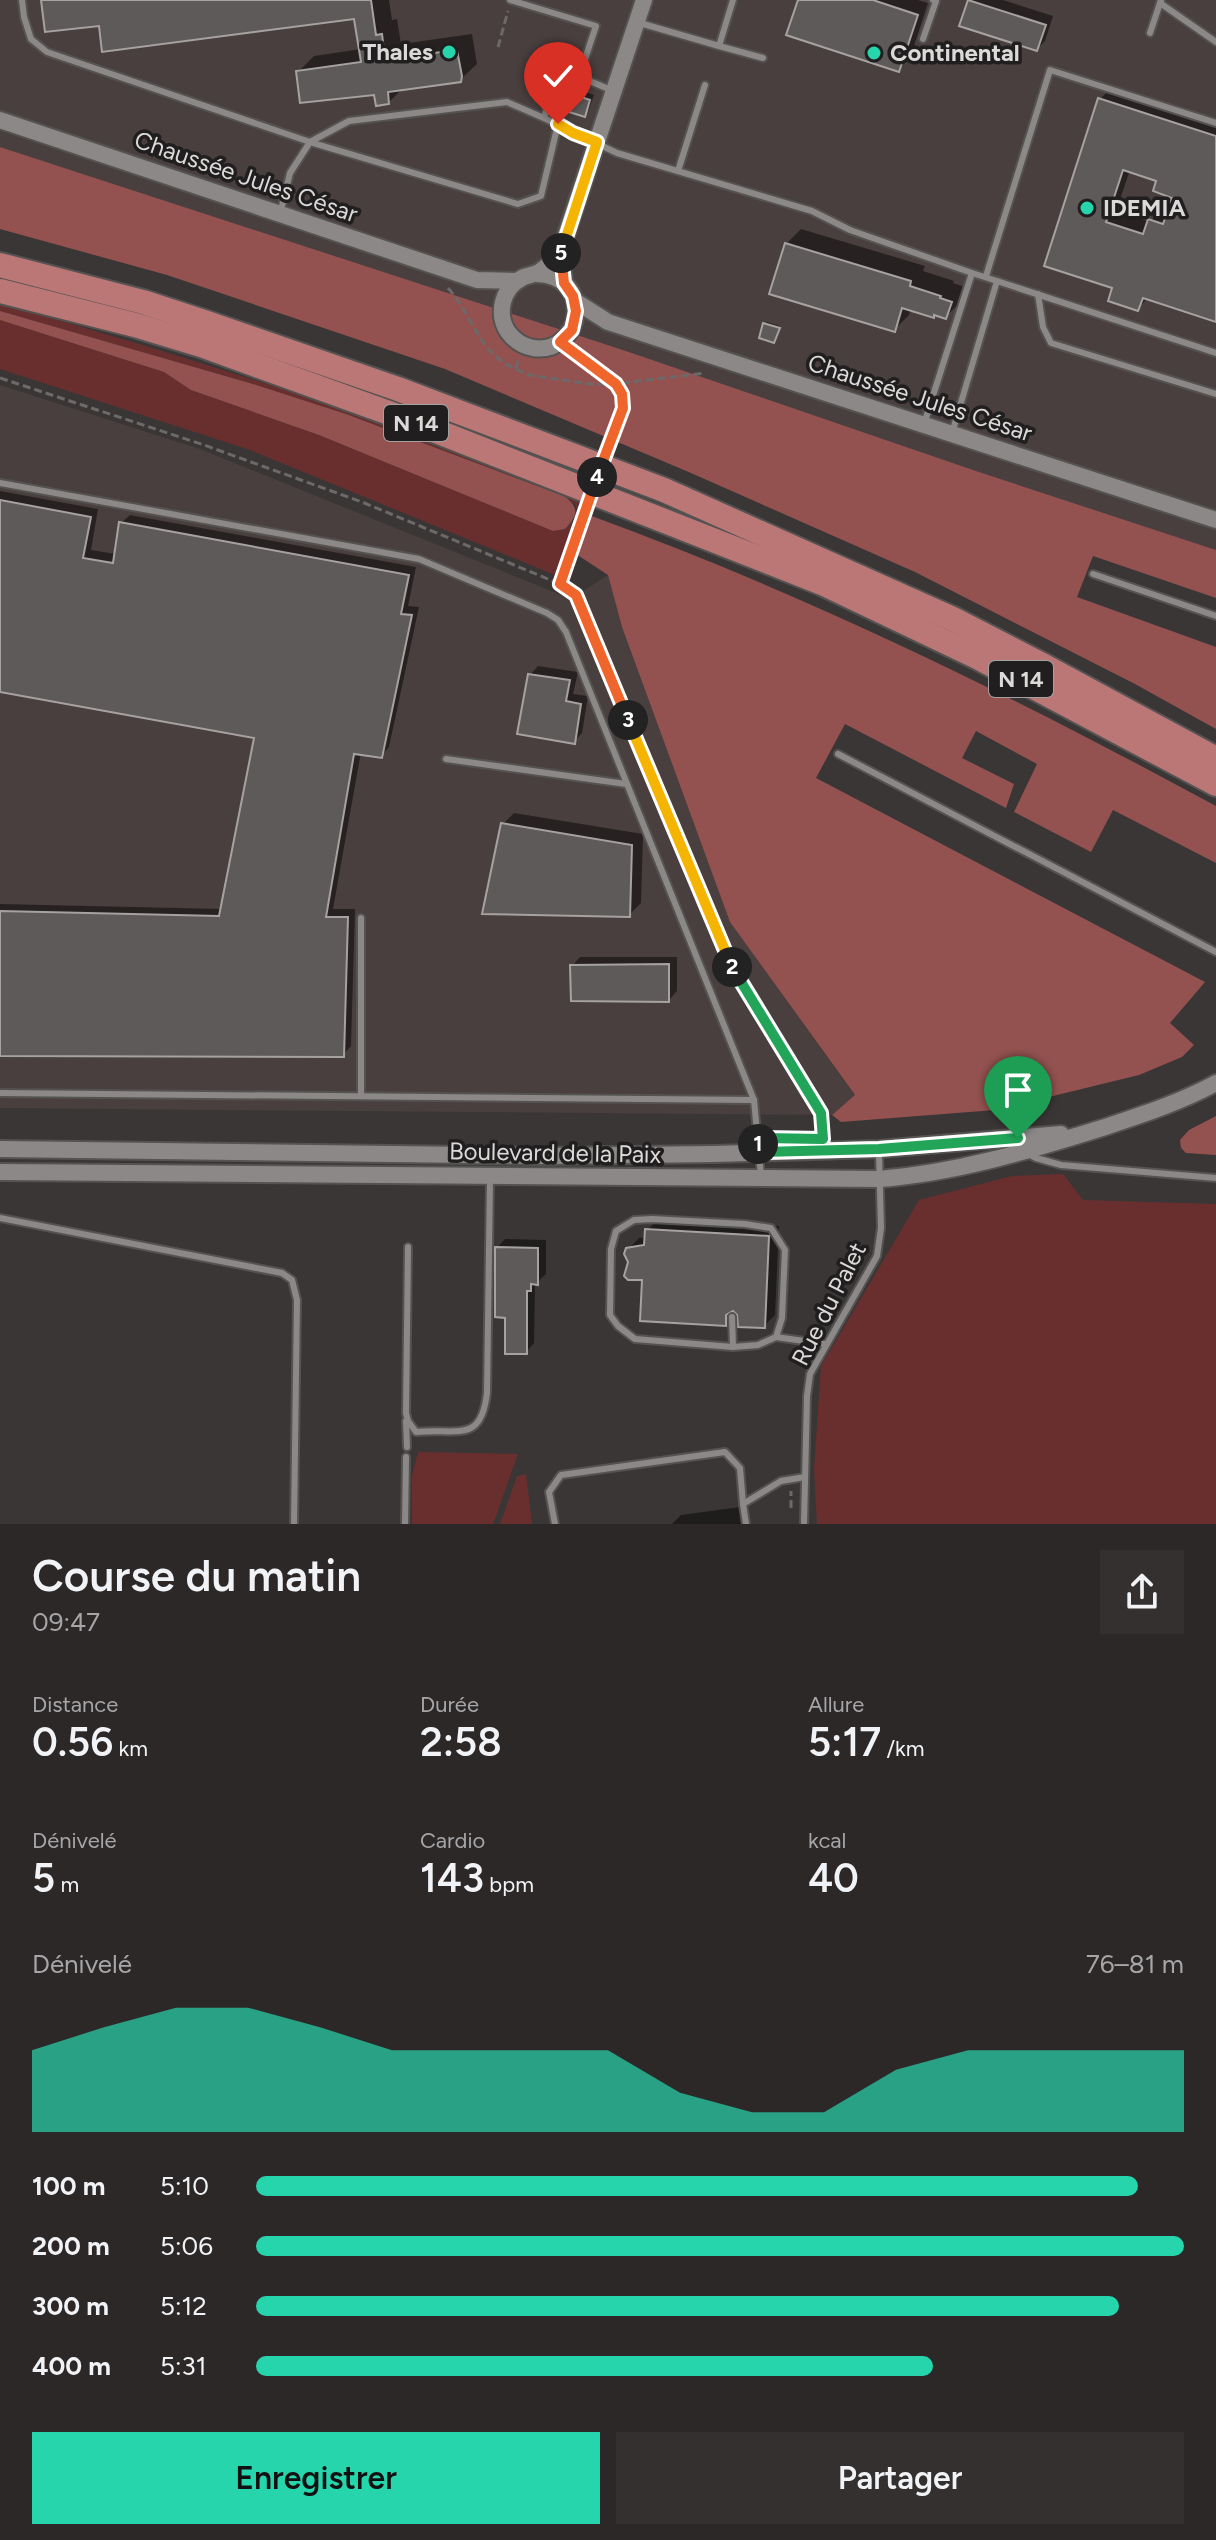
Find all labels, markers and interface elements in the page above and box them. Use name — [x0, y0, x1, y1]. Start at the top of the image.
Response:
place label: Thales — [362, 37, 433, 66]
place label: Continental — [890, 38, 1020, 67]
pin — [524, 42, 592, 124]
marker: Thales — [440, 43, 458, 61]
marker: Continental — [865, 44, 883, 62]
icon: check — [536, 54, 580, 98]
street label: Chaussée Jules César — [131, 125, 362, 228]
place label: IDEMIA — [1103, 193, 1186, 222]
marker: IDEMIA — [1078, 199, 1096, 217]
pin: 5 — [541, 233, 581, 273]
text: 5 — [555, 239, 567, 266]
street label: Chaussée Jules César — [804, 348, 1036, 447]
road number: N 14 — [384, 405, 448, 441]
pin: 4 — [577, 457, 617, 497]
text: 4 — [590, 463, 604, 490]
road number: N 14 — [989, 661, 1053, 697]
pin: 3 — [608, 700, 648, 740]
text: 3 — [622, 706, 634, 733]
pin: 2 — [712, 947, 752, 987]
text: 2 — [726, 953, 738, 980]
pin — [984, 1056, 1052, 1138]
icon: arrive — [996, 1068, 1040, 1112]
pin: 1 — [738, 1124, 778, 1164]
text: 1 — [753, 1130, 763, 1157]
street label: Boulevard de la Paix — [449, 1136, 662, 1169]
street label: Rue du Palet — [785, 1237, 872, 1370]
text: Course du matin — [32, 1549, 361, 1602]
button: share — [1100, 1550, 1184, 1634]
text: 09:47 — [32, 1606, 100, 1638]
text: Distance — [32, 1691, 118, 1718]
text: Durée — [420, 1691, 479, 1718]
text: Allure — [808, 1691, 864, 1718]
text: 0.56 — [32, 1718, 113, 1766]
text: 2:58 — [420, 1718, 502, 1766]
text: 5:17 — [808, 1718, 881, 1766]
text: km — [113, 1735, 148, 1762]
text: /km — [881, 1735, 924, 1762]
text: Dénivelé — [32, 1827, 117, 1854]
text: Cardio — [420, 1827, 485, 1854]
text: kcal — [808, 1827, 846, 1854]
text: 5 — [32, 1854, 55, 1902]
text: 143 — [420, 1854, 484, 1902]
text: 40 — [808, 1854, 859, 1902]
text: m — [55, 1871, 79, 1898]
text: bpm — [484, 1871, 534, 1898]
text: Dénivelé — [32, 1948, 132, 1980]
text: 76–81 m — [1086, 1948, 1184, 1980]
text: 100 m — [32, 2170, 106, 2202]
text: 5:10 — [160, 2170, 209, 2202]
text: 200 m — [32, 2230, 110, 2262]
text: 5:06 — [160, 2230, 213, 2262]
text: 300 m — [32, 2290, 109, 2322]
text: 5:12 — [160, 2290, 207, 2322]
text: 400 m — [32, 2350, 111, 2382]
text: 5:31 — [160, 2350, 206, 2382]
button: Enregistrer — [32, 2432, 600, 2524]
button: Partager — [616, 2432, 1184, 2524]

